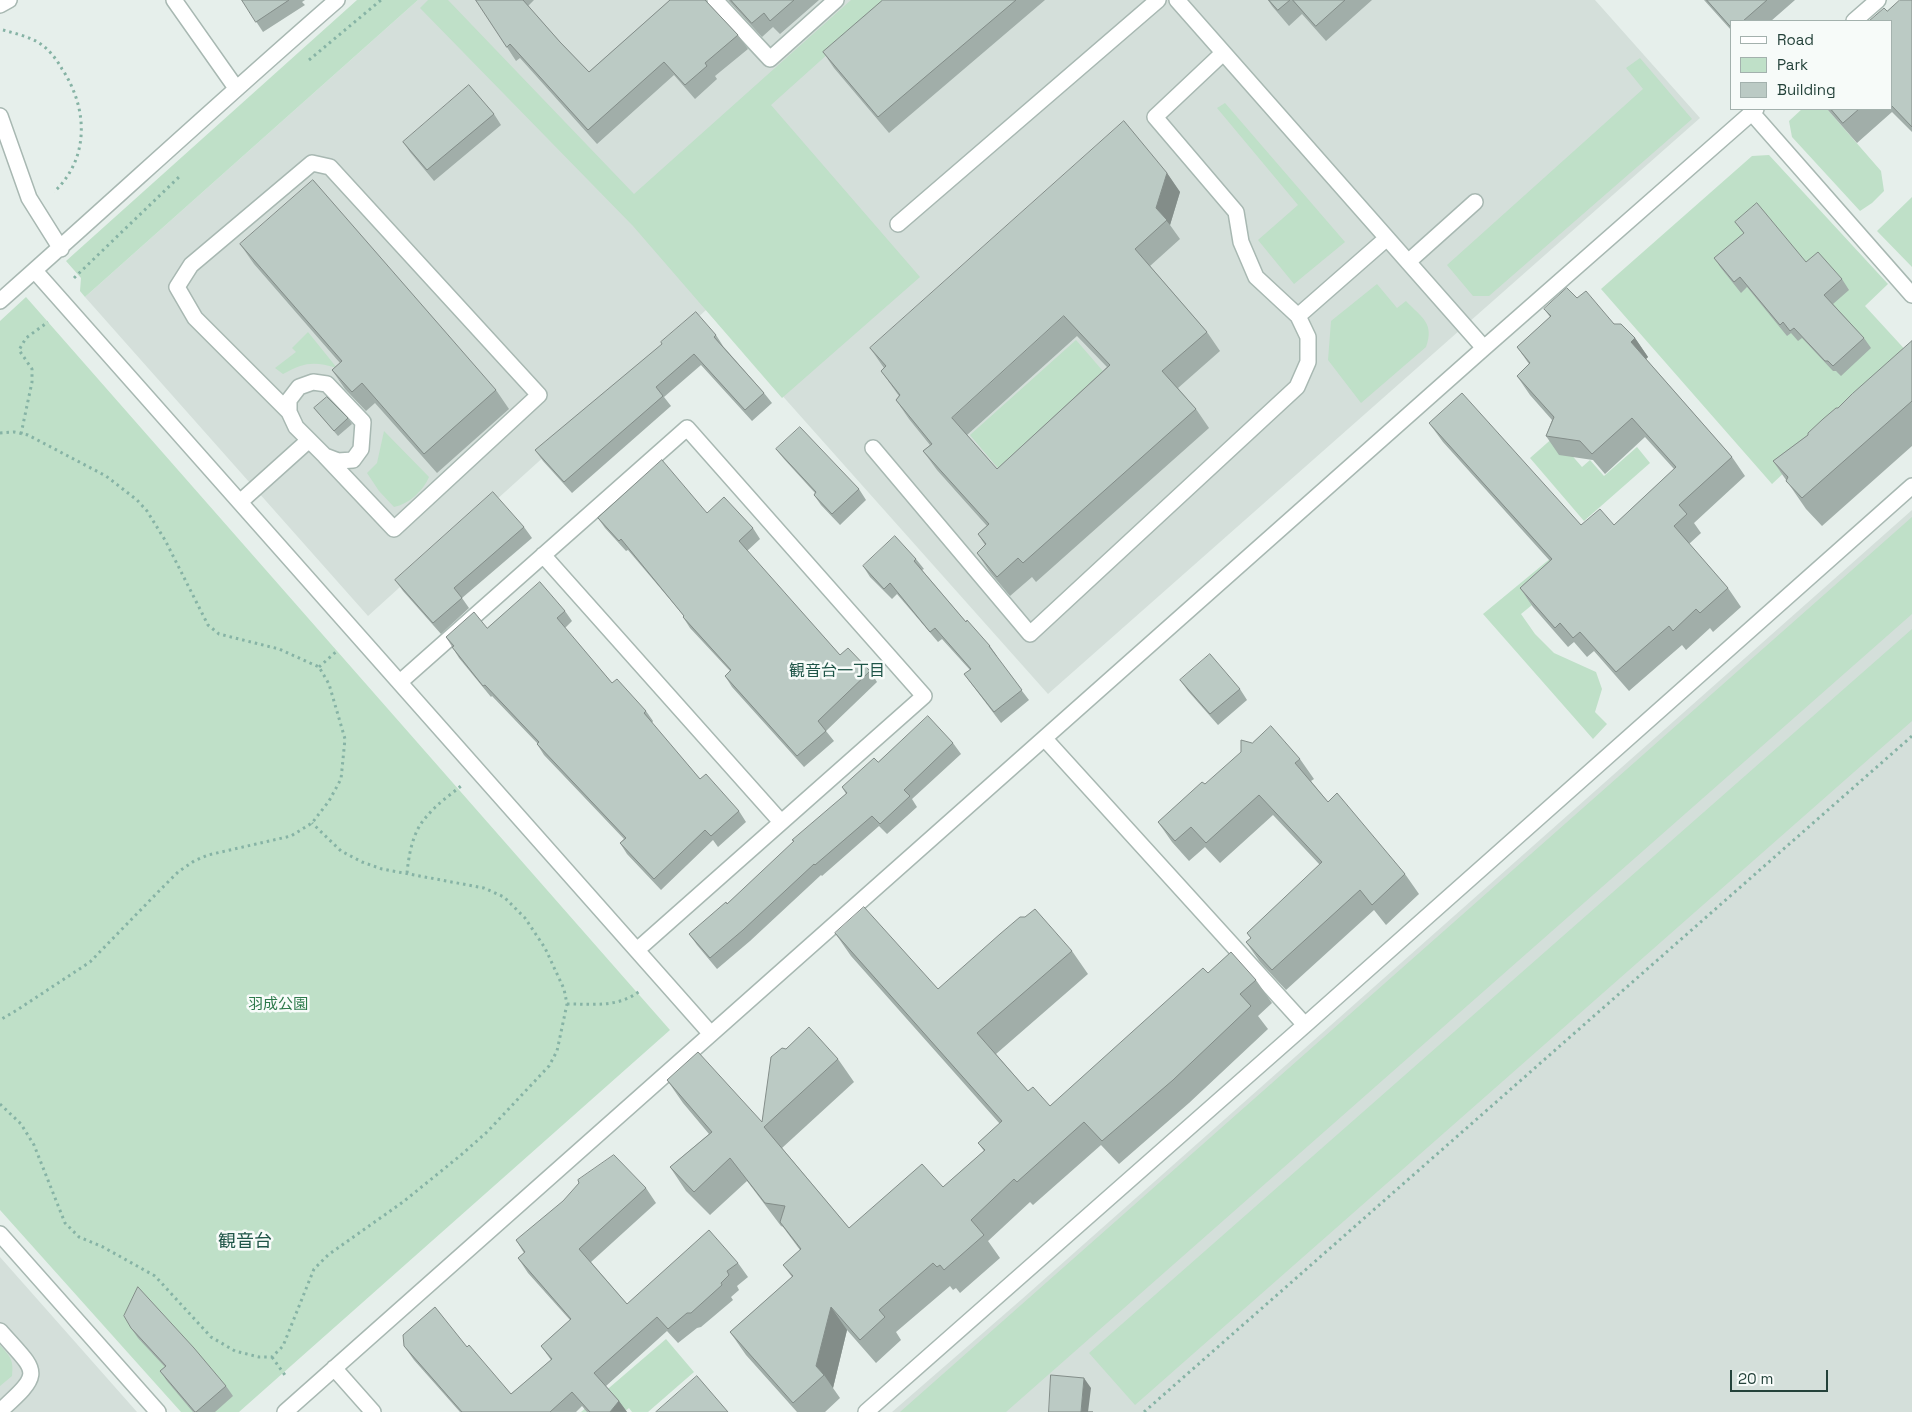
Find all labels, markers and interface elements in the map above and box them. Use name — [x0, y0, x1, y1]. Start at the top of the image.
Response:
legend — [1730, 20, 1892, 110]
text: Road — [1777, 30, 1814, 49]
text: Park — [1777, 55, 1808, 74]
text: Building — [1777, 80, 1836, 99]
district label: 観音台一丁目 — [789, 662, 885, 682]
park label: 羽成公園 — [248, 996, 308, 1014]
district label: 観音台 — [218, 1231, 272, 1253]
scale bar — [1732, 1360, 1830, 1392]
text: 20 m — [1738, 1369, 1773, 1388]

